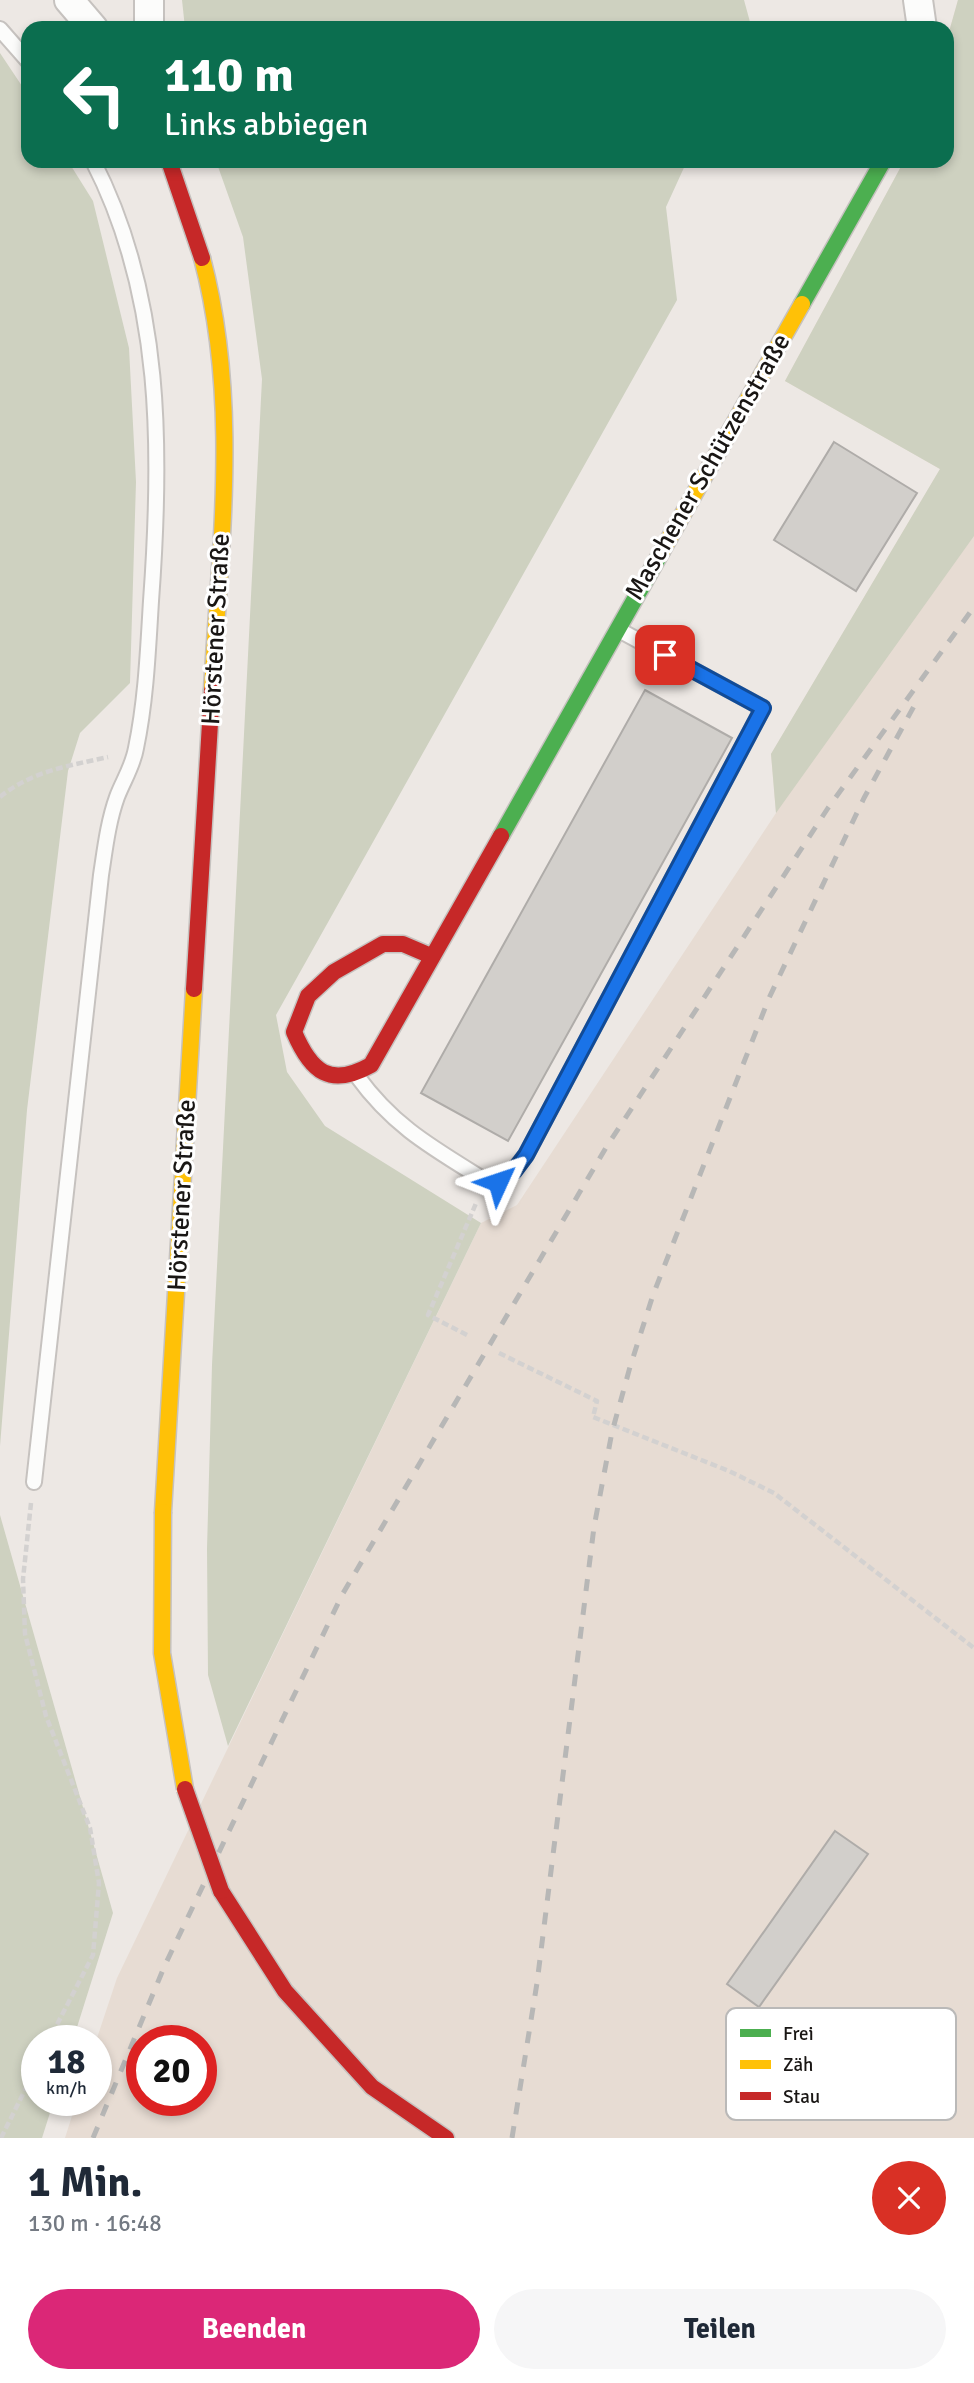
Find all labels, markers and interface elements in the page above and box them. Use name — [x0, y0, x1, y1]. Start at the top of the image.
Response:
text: 110 m — [164, 45, 294, 105]
icon: left — [49, 49, 140, 140]
text: Links abbiegen — [164, 105, 368, 144]
street label: Maschener Schützenstraße — [618, 328, 798, 606]
street label: Hörstener Straße — [195, 532, 237, 726]
pin — [635, 625, 695, 685]
icon: arrive — [646, 636, 684, 674]
street label: Hörstener Straße — [161, 1098, 203, 1292]
position arrow — [461, 1145, 535, 1219]
legend — [726, 2008, 956, 2120]
text: Frei — [783, 2022, 814, 2046]
speed limit sign: 20 — [126, 2025, 217, 2116]
text: 18 — [48, 2040, 85, 2083]
text: Zäh — [783, 2053, 813, 2077]
text: km/h — [46, 2077, 87, 2099]
text: Stau — [783, 2085, 820, 2109]
text: 1 Min. — [28, 2157, 142, 2208]
button: close — [872, 2161, 946, 2235]
text: 130 m · 16:48 — [28, 2209, 162, 2238]
button: Beenden — [28, 2289, 480, 2369]
button: Teilen — [494, 2289, 946, 2369]

